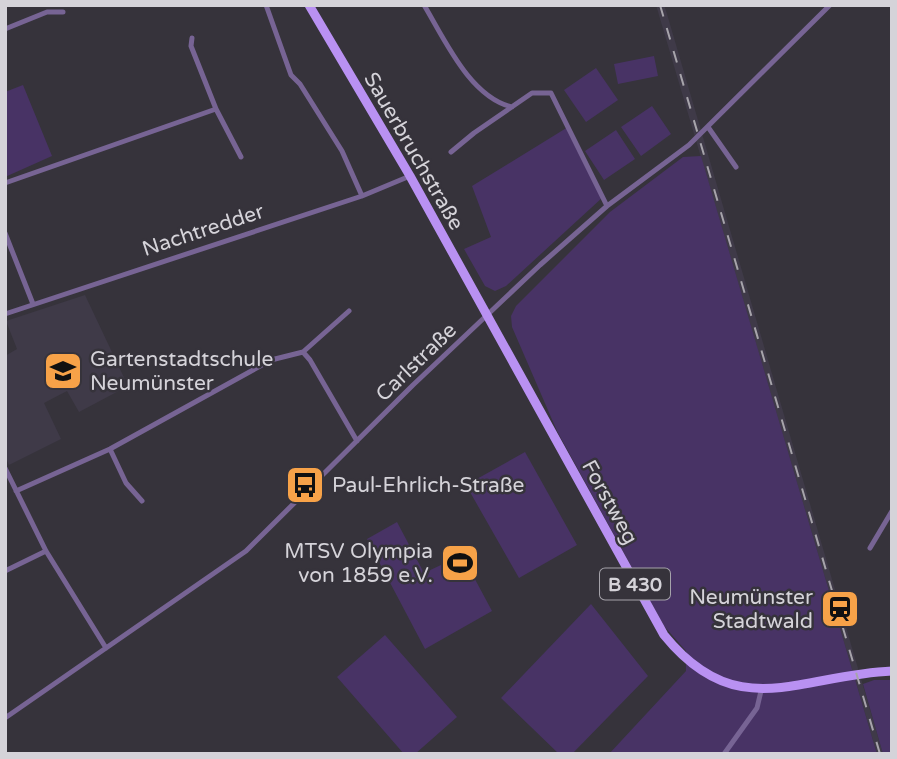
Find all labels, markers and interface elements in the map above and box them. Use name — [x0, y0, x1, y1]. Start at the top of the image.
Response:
street label: Sauerbruchstraße — [358, 68, 469, 235]
street label: Nachtredder — [139, 199, 267, 262]
street label: Carlstraße — [371, 318, 462, 407]
place label: Gartenstadtschule Neumünster — [90, 347, 273, 396]
school or university icon: Gartenstadtschule Neumünster — [42, 350, 84, 392]
street label: Forstweg — [576, 456, 643, 549]
bus stop icon: Paul-Ehrlich-Straße — [284, 464, 326, 506]
place label: Paul-Ehrlich-Straße — [332, 473, 525, 498]
place label: MTSV Olympia von 1859 e.V. — [284, 539, 433, 588]
sports icon: MTSV Olympia von 1859 e.V. — [439, 542, 481, 584]
road number: B 430 — [600, 568, 670, 600]
place label: Neumünster Stadtwald — [689, 585, 813, 634]
station icon: Neumünster Stadtwald — [819, 588, 861, 630]

